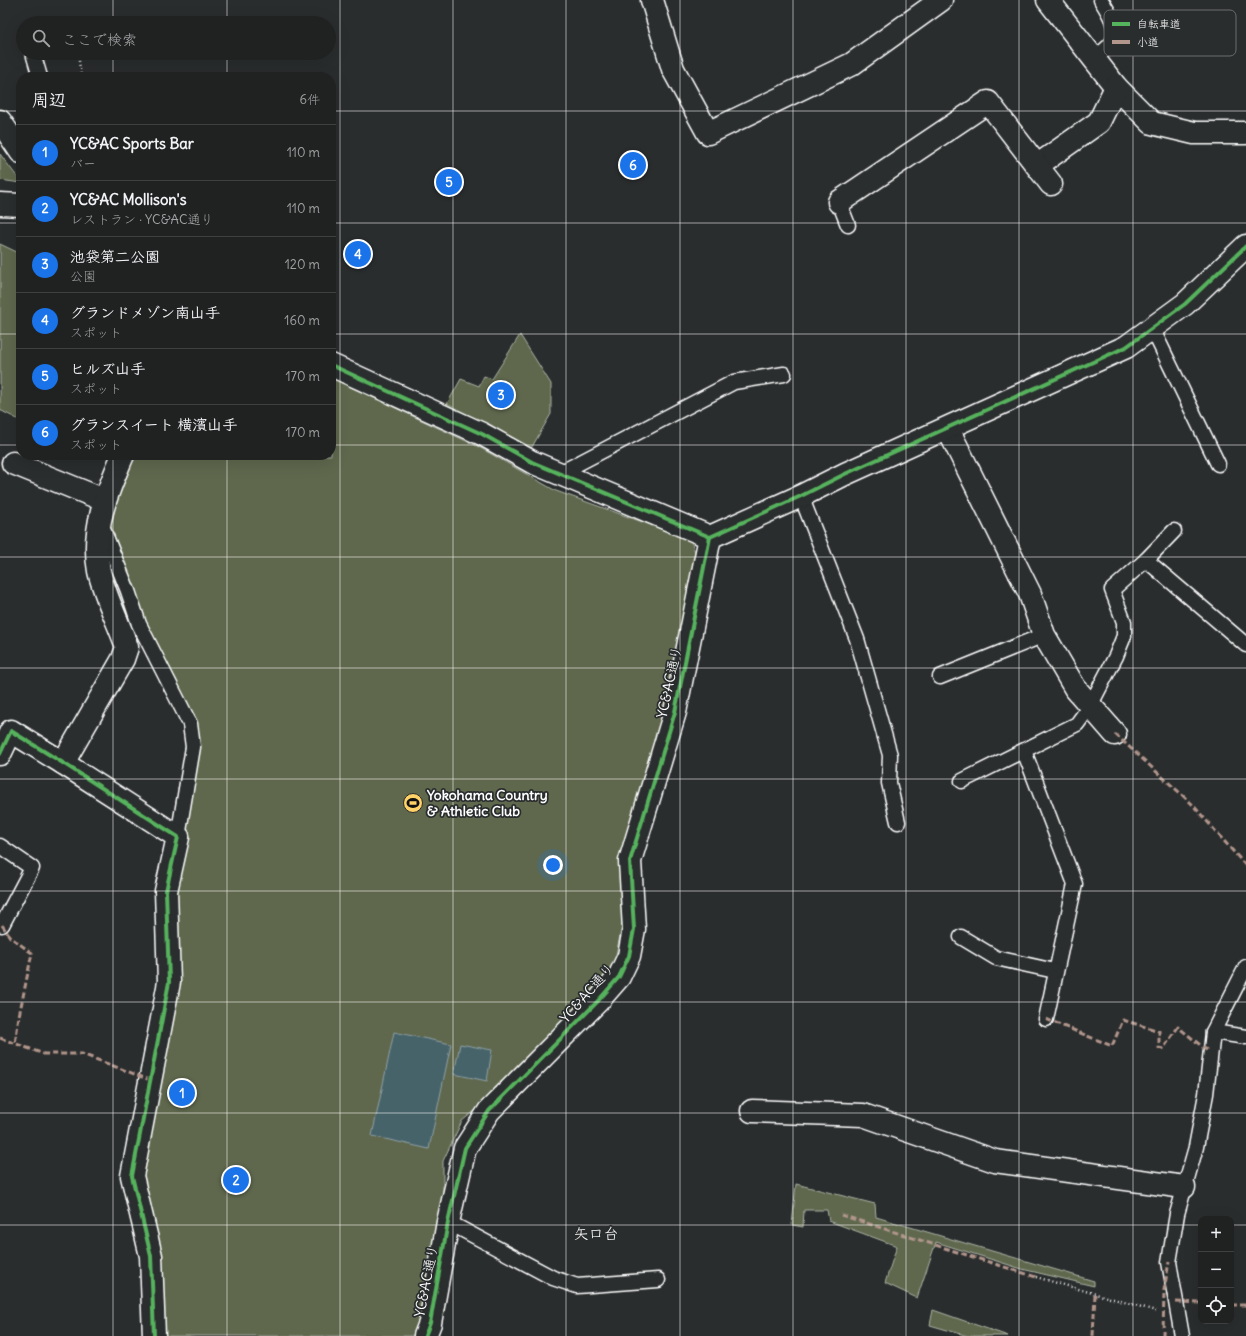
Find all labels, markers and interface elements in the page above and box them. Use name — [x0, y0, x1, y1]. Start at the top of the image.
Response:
legend — [1104, 10, 1236, 56]
search box — [16, 16, 336, 60]
text: 自転車道 — [1137, 17, 1181, 31]
icon: search — [30, 27, 52, 49]
text: ここで検索 — [62, 30, 137, 49]
text: 小道 — [1137, 35, 1159, 49]
text: 周辺 — [32, 89, 66, 111]
text: 6件 — [299, 91, 320, 108]
text: YC&AC Sports Bar — [70, 134, 194, 153]
text: 1 — [42, 144, 48, 161]
text: 110 m — [287, 144, 320, 161]
pin: 6 — [620, 150, 646, 180]
text: バー — [70, 155, 96, 172]
pin: 5 — [436, 167, 462, 197]
text: YC&AC Mollison's — [70, 190, 186, 209]
text: 2 — [41, 200, 49, 217]
text: 110 m — [287, 200, 320, 217]
text: レストラン · YC&AC通り — [70, 211, 214, 228]
pin: 4 — [345, 239, 371, 269]
text: 池袋第二公園 — [70, 247, 160, 266]
text: 3 — [41, 256, 49, 273]
text: 120 m — [285, 256, 320, 273]
text: 公園 — [70, 268, 96, 285]
text: グランドメゾン南山手 — [70, 303, 220, 322]
text: 4 — [41, 312, 49, 329]
text: 160 m — [284, 312, 320, 329]
text: スポット — [70, 324, 122, 341]
text: ヒルズ山手 — [70, 359, 145, 378]
text: 5 — [41, 368, 49, 385]
text: 170 m — [285, 368, 320, 385]
text: スポット — [70, 380, 122, 397]
pin: 3 — [488, 380, 514, 410]
text: グランスイート 横濱山手 — [70, 415, 237, 434]
text: 6 — [41, 424, 49, 441]
text: 170 m — [285, 424, 320, 441]
text: スポット — [70, 436, 122, 453]
street label: YC&AC通り — [653, 644, 685, 720]
place label: Yokohama Country & Athletic Club — [426, 786, 548, 820]
sports icon: Yokohama Country & Athletic Club — [402, 792, 424, 814]
your location — [543, 855, 563, 875]
street label: YC&AC通り — [556, 959, 618, 1027]
pin: 1 — [169, 1078, 195, 1108]
pin: 2 — [223, 1165, 249, 1195]
map controls — [1198, 1216, 1234, 1324]
button: + — [1198, 1216, 1234, 1252]
district label: 矢口台 — [573, 1224, 619, 1243]
street label: YC&AC通り — [410, 1243, 442, 1319]
button: − — [1198, 1252, 1234, 1288]
button: locate — [1198, 1288, 1234, 1324]

